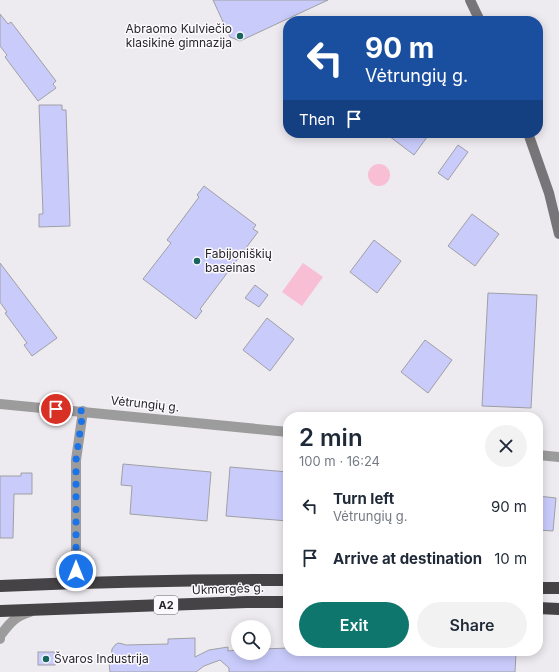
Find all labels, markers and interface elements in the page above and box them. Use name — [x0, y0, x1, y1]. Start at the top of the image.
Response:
place label: Abraomo Kulviečio klasikinė gimnazija — [126, 21, 232, 50]
marker: Abraomo Kulviečio klasikinė gimnazija — [235, 31, 245, 41]
text: 90 m — [365, 31, 434, 65]
icon: left — [299, 32, 351, 84]
text: Vėtrungių g. — [365, 65, 468, 86]
icon: arrive — [343, 108, 365, 130]
text: Then — [299, 110, 335, 129]
place label: Fabijoniškių baseinas — [205, 246, 272, 275]
marker: Fabijoniškių baseinas — [192, 256, 202, 266]
pin — [39, 392, 73, 426]
street label: Vėtrungių g. — [110, 392, 180, 415]
icon: arrive — [45, 398, 67, 420]
text: 2 min — [299, 423, 363, 452]
button: close — [485, 425, 527, 467]
text: 100 m · 16:24 — [299, 453, 380, 469]
text: Turn left — [333, 489, 394, 508]
icon: left — [299, 495, 321, 517]
text: 90 m — [491, 497, 527, 516]
text: Vėtrungių g. — [333, 508, 408, 524]
icon: arrive — [299, 547, 321, 569]
text: Arrive at destination — [333, 549, 482, 568]
text: 10 m — [494, 549, 527, 568]
position arrow — [55, 550, 97, 592]
street label: Ukmergės g. — [192, 580, 264, 597]
road number: A2 — [154, 596, 178, 614]
button: Exit — [299, 602, 409, 648]
button: Share — [417, 602, 527, 648]
map controls — [231, 620, 271, 660]
button: search — [231, 620, 271, 660]
place label: Švaros Industrija — [54, 651, 149, 666]
marker: Švaros Industrija — [41, 654, 51, 664]

